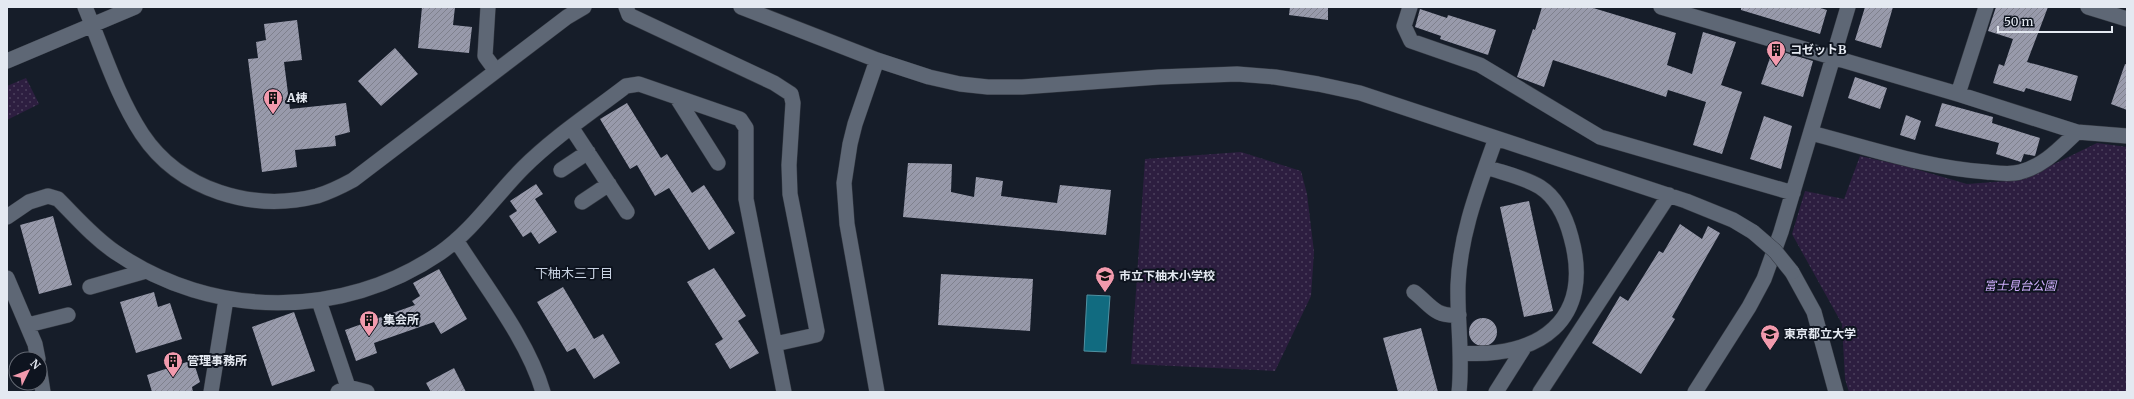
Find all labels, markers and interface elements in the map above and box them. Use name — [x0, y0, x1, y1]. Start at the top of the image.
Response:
scale bar — [1998, 8, 2112, 34]
text: 50 m — [2004, 14, 2033, 29]
building icon: コゼットB — [1765, 39, 1787, 67]
place label: コゼットB — [1790, 42, 1847, 57]
building icon: A棟 — [262, 87, 284, 115]
place label: A棟 — [286, 90, 307, 105]
district label: 下柚木三丁目 — [535, 265, 613, 282]
school or university icon: 市立下柚木小学校 — [1094, 265, 1116, 293]
place label: 市立下柚木小学校 — [1119, 268, 1215, 283]
park label: 富士見台公園 — [1984, 278, 2058, 293]
building icon: 集会所 — [358, 309, 380, 337]
place label: 集会所 — [383, 312, 419, 327]
school or university icon: 東京都立大学 — [1759, 323, 1781, 351]
place label: 東京都立大学 — [1784, 326, 1856, 341]
building icon: 管理事務所 — [162, 350, 184, 378]
north arrow — [8, 351, 48, 391]
place label: 管理事務所 — [187, 353, 247, 368]
text: N — [27, 356, 44, 372]

